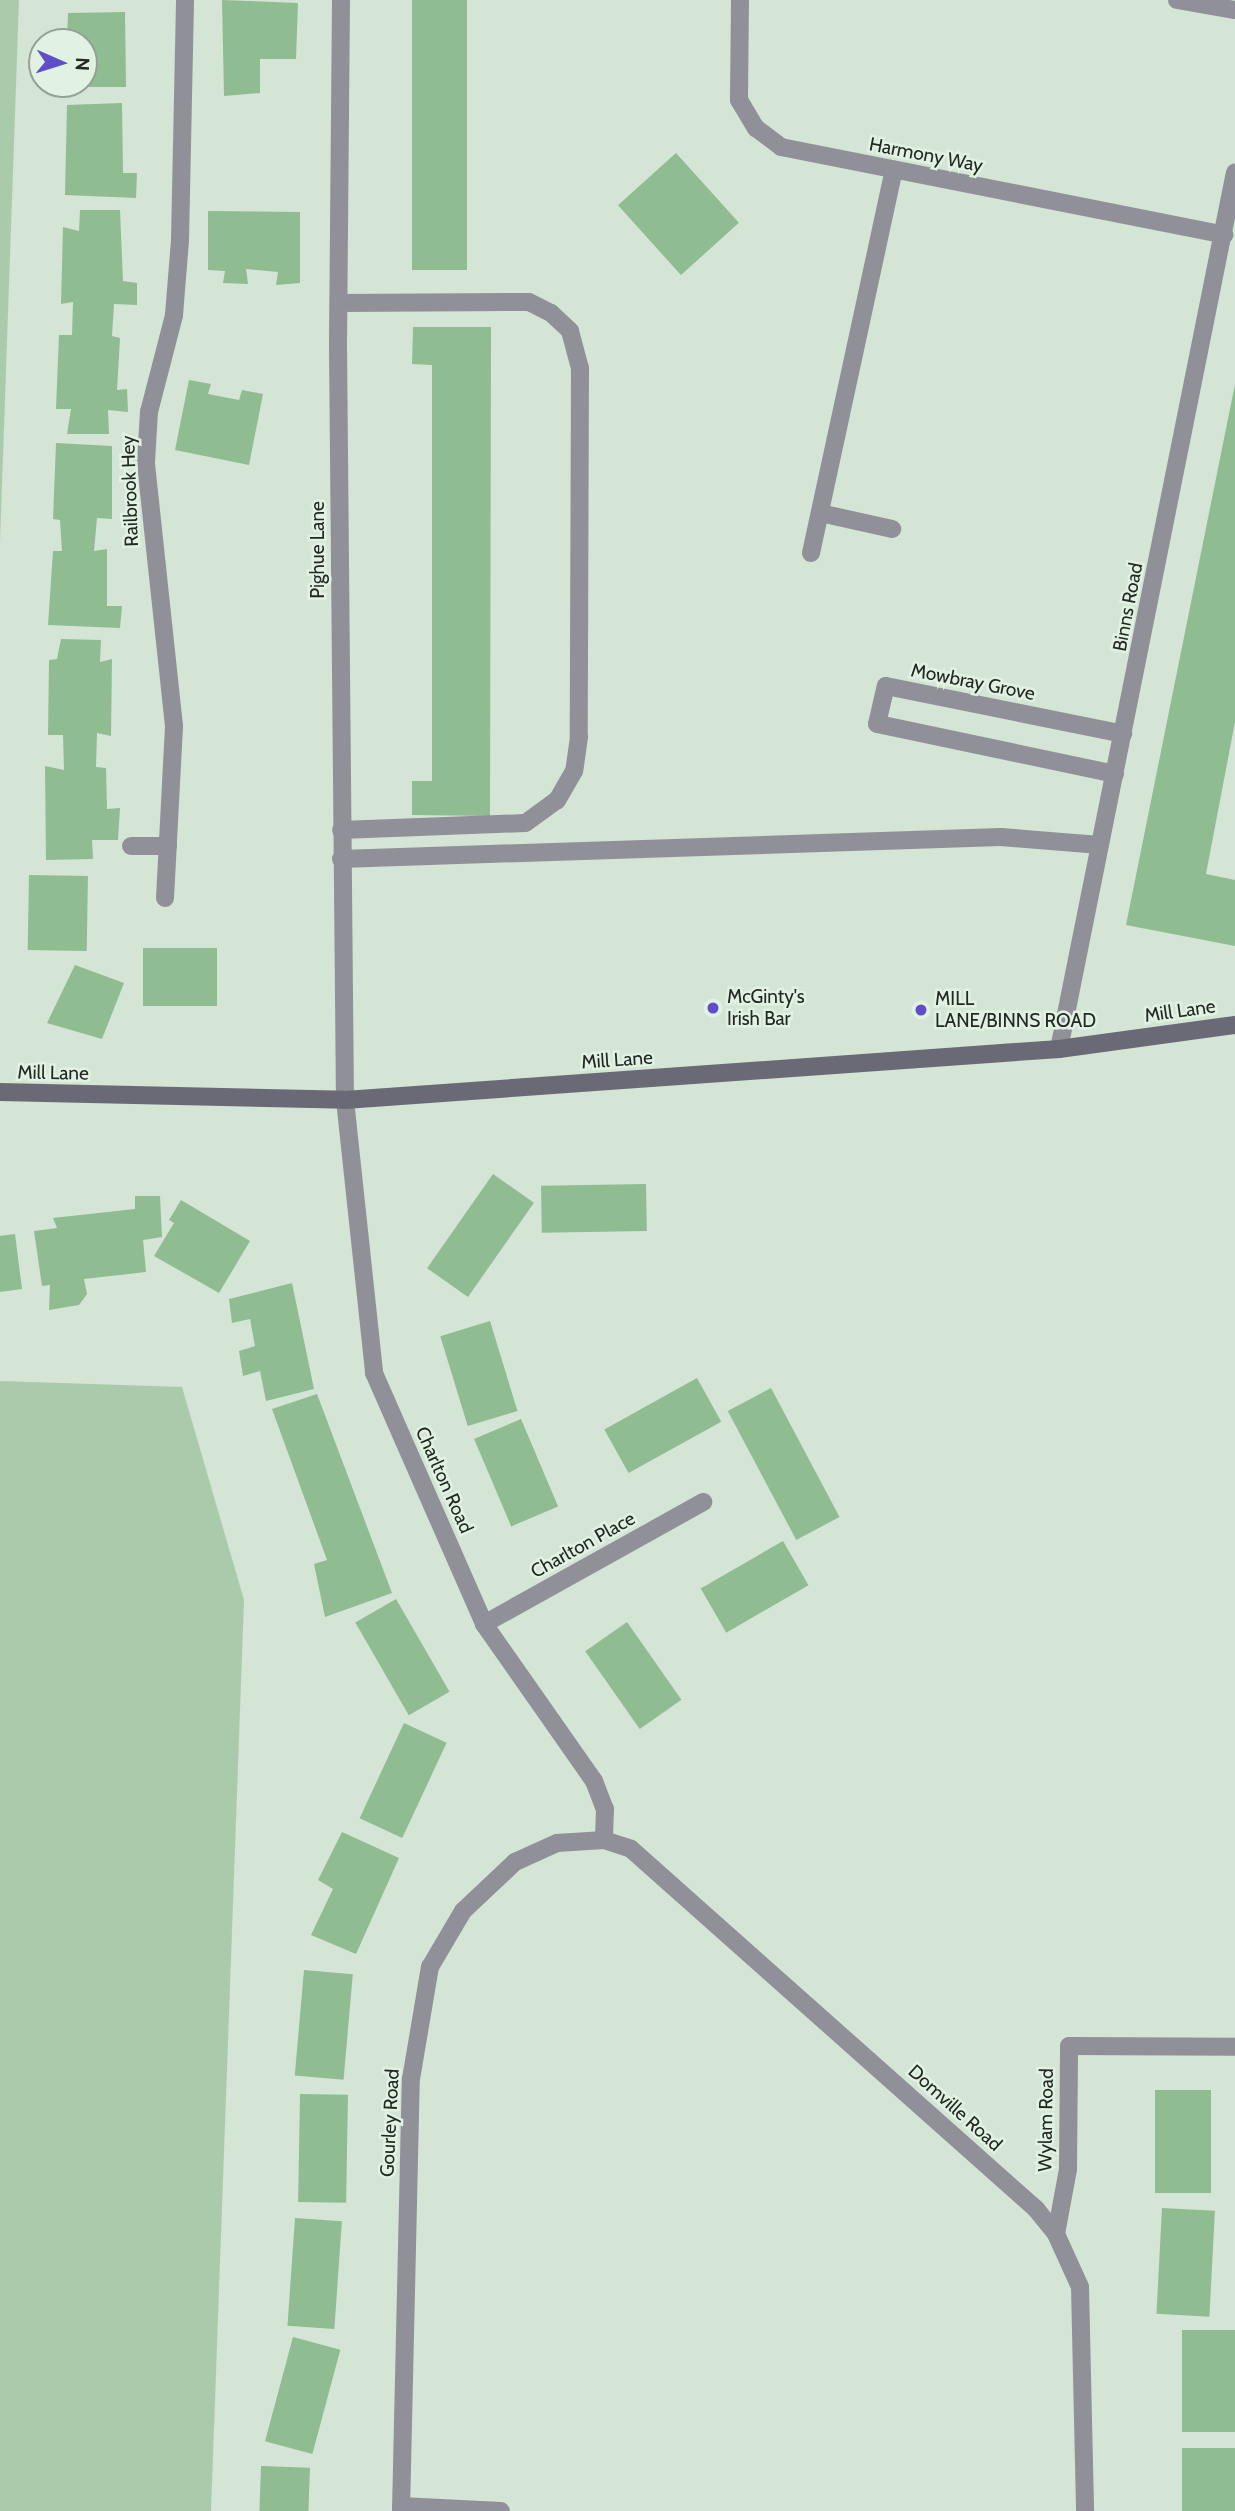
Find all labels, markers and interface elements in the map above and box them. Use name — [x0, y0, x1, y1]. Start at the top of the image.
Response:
north arrow — [28, 28, 98, 98]
text: N — [71, 57, 94, 71]
street label: Harmony Way — [867, 133, 985, 177]
street label: Railbrook Hey — [117, 435, 143, 547]
street label: Pighue Lane — [307, 501, 329, 599]
street label: Binns Road — [1108, 561, 1148, 653]
street label: Mowbray Grove — [909, 659, 1037, 705]
place label: McGinty's Irish Bar — [727, 986, 805, 1030]
place label: MILL LANE/BINNS ROAD — [935, 988, 1096, 1032]
street label: Mill Lane — [1143, 995, 1217, 1027]
marker: McGinty's Irish Bar — [705, 1000, 721, 1016]
marker: MILL LANE/BINNS ROAD — [913, 1002, 929, 1018]
street label: Mill Lane — [581, 1046, 653, 1074]
street label: Mill Lane — [17, 1061, 89, 1085]
street label: Charlton Road — [410, 1423, 478, 1537]
street label: Charlton Place — [527, 1507, 639, 1583]
street label: Domville Road — [904, 2060, 1006, 2156]
street label: Gourley Road — [376, 2068, 404, 2178]
street label: Wylam Road — [1034, 2068, 1058, 2172]

